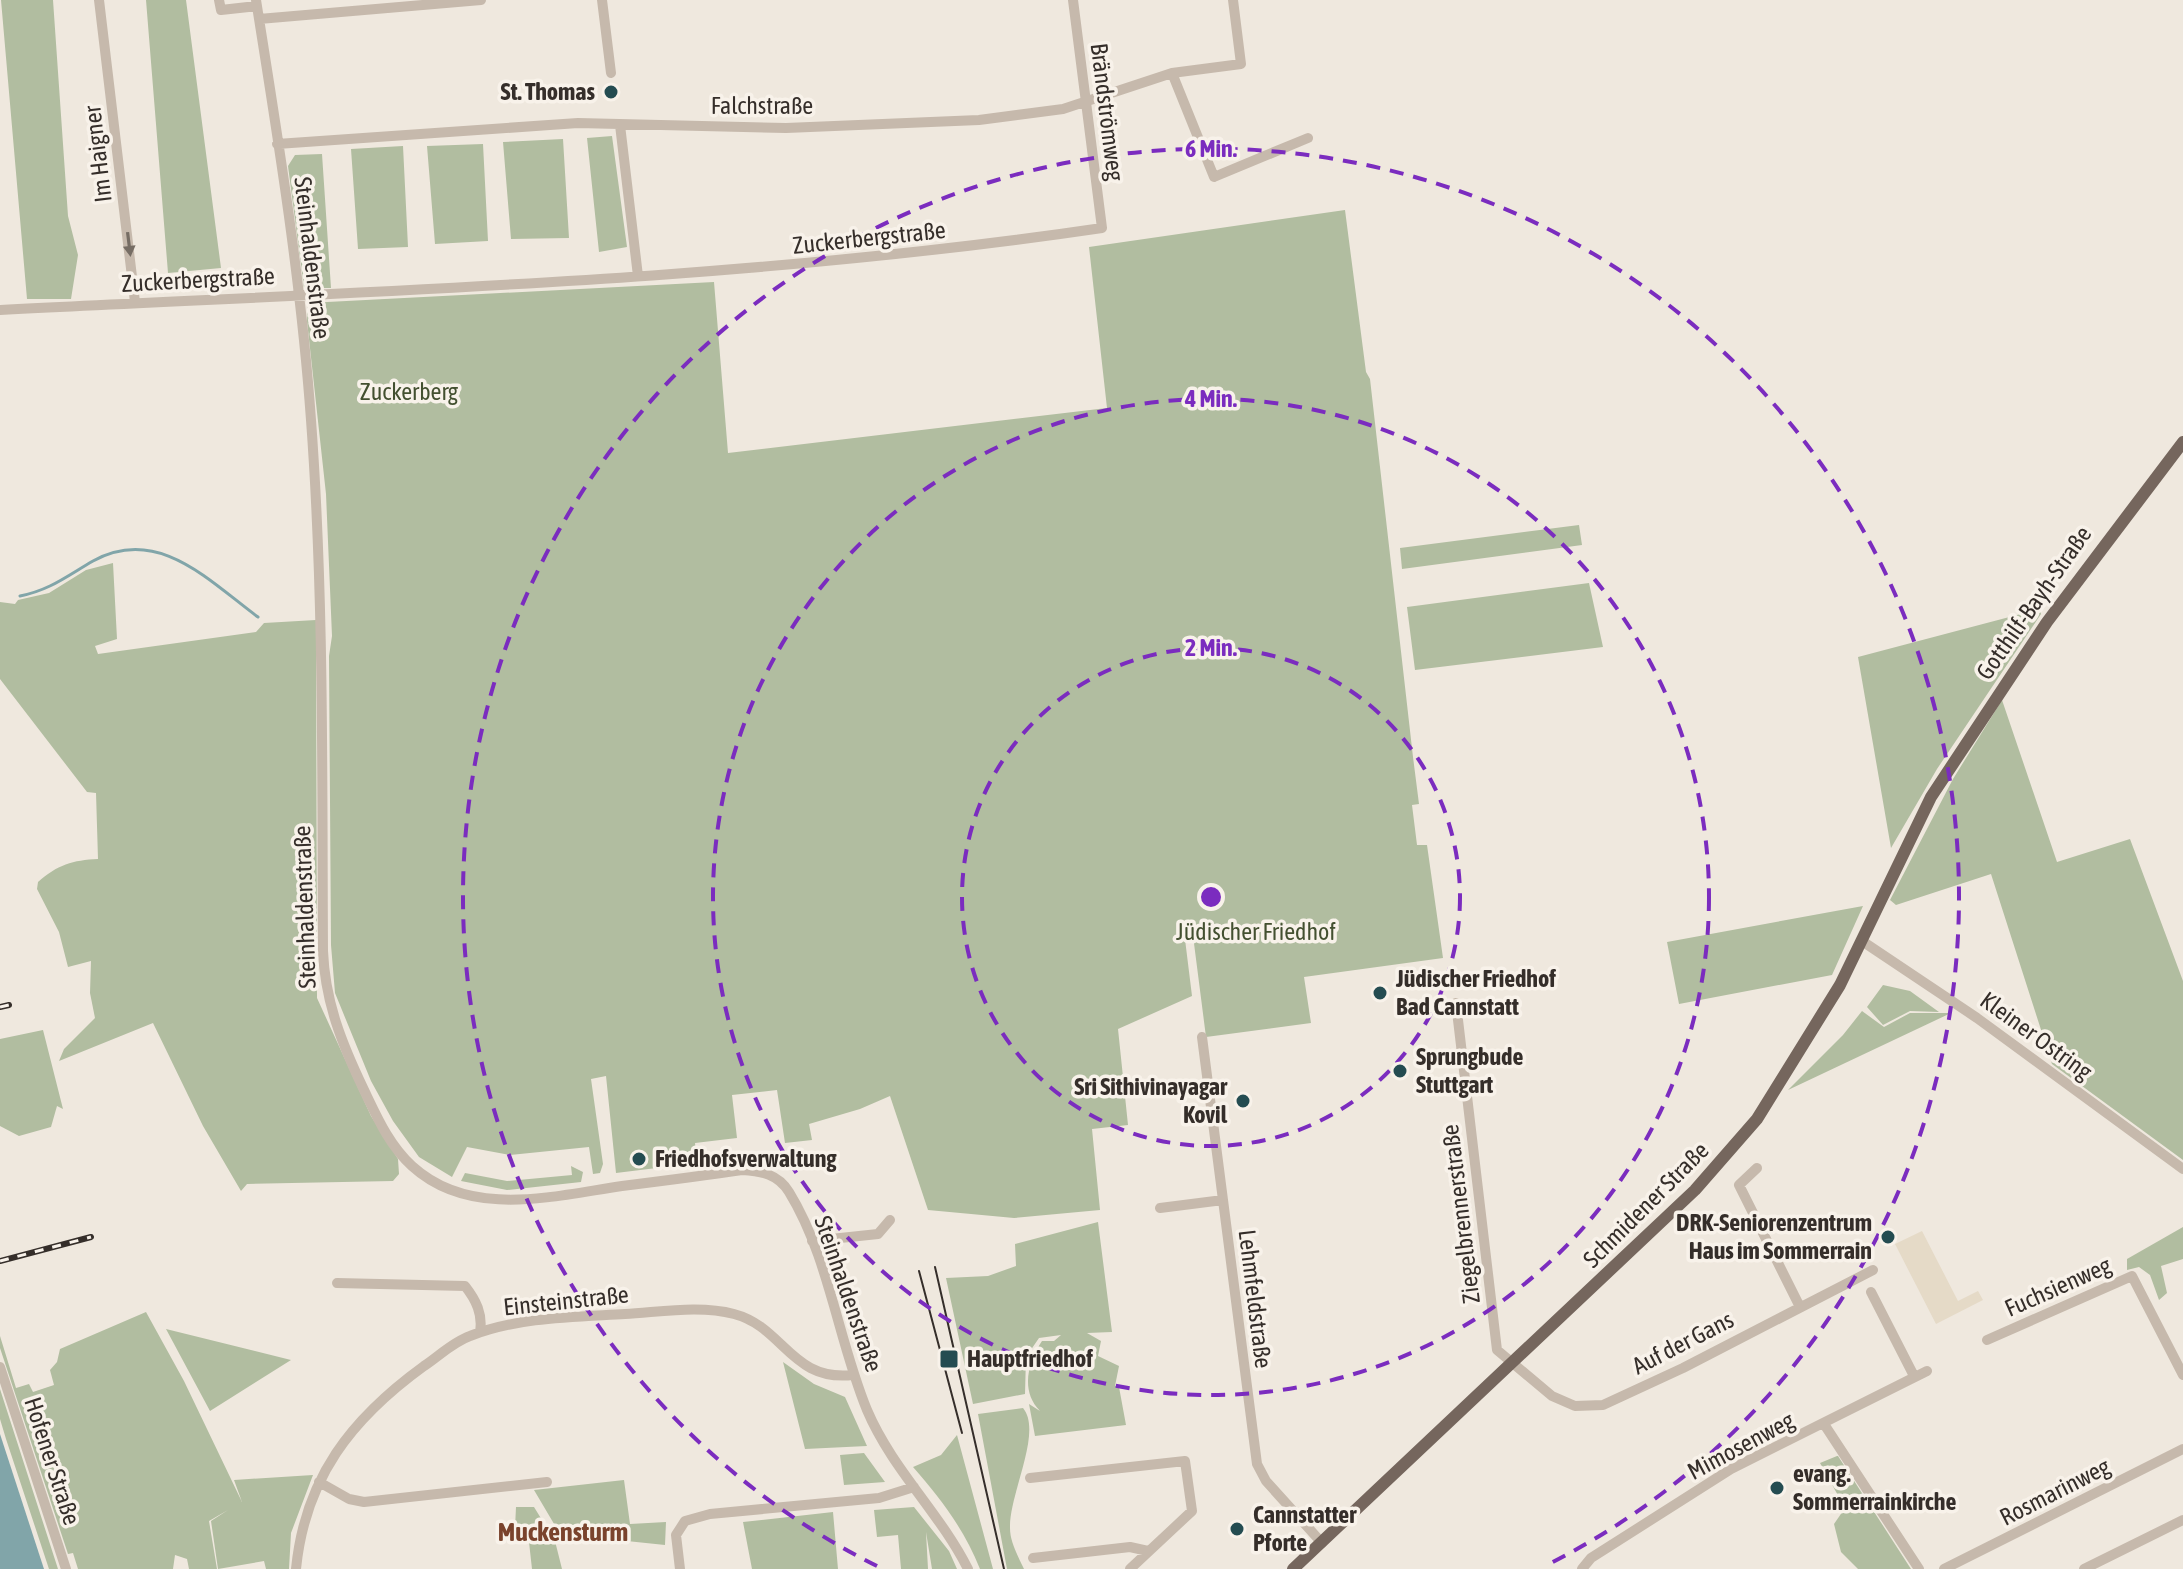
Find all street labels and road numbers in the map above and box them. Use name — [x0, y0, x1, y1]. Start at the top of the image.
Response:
street label: Brändströmweg — [1086, 42, 1129, 183]
street label: Falchstraße — [711, 92, 813, 119]
street label: Im Haigner — [78, 103, 117, 204]
street label: Steinhaldenstraße — [289, 175, 336, 340]
street label: Zuckerbergstraße — [791, 216, 947, 259]
street label: Zuckerbergstraße — [121, 262, 275, 297]
street label: Gotthilf-Bayh-Straße — [1971, 521, 2097, 685]
street label: Steinhaldenstraße — [288, 825, 321, 989]
street label: Kleiner Ostring — [1975, 986, 2098, 1085]
street label: Ziegelbrennerstraße — [1436, 1123, 1485, 1305]
street label: Schmidener Straße — [1578, 1137, 1714, 1273]
street label: Steinhaldenstraße — [809, 1212, 888, 1375]
street label: Lehmfeldstraße — [1234, 1228, 1277, 1370]
street label: Fuchsienweg — [2001, 1251, 2116, 1322]
street label: Einsteinstraße — [502, 1280, 630, 1321]
street label: Auf der Gans — [1628, 1306, 1738, 1380]
street label: Hofener Straße — [19, 1394, 86, 1528]
street label: Mimosenweg — [1683, 1406, 1799, 1485]
street label: Rosmarinweg — [1995, 1452, 2115, 1531]

